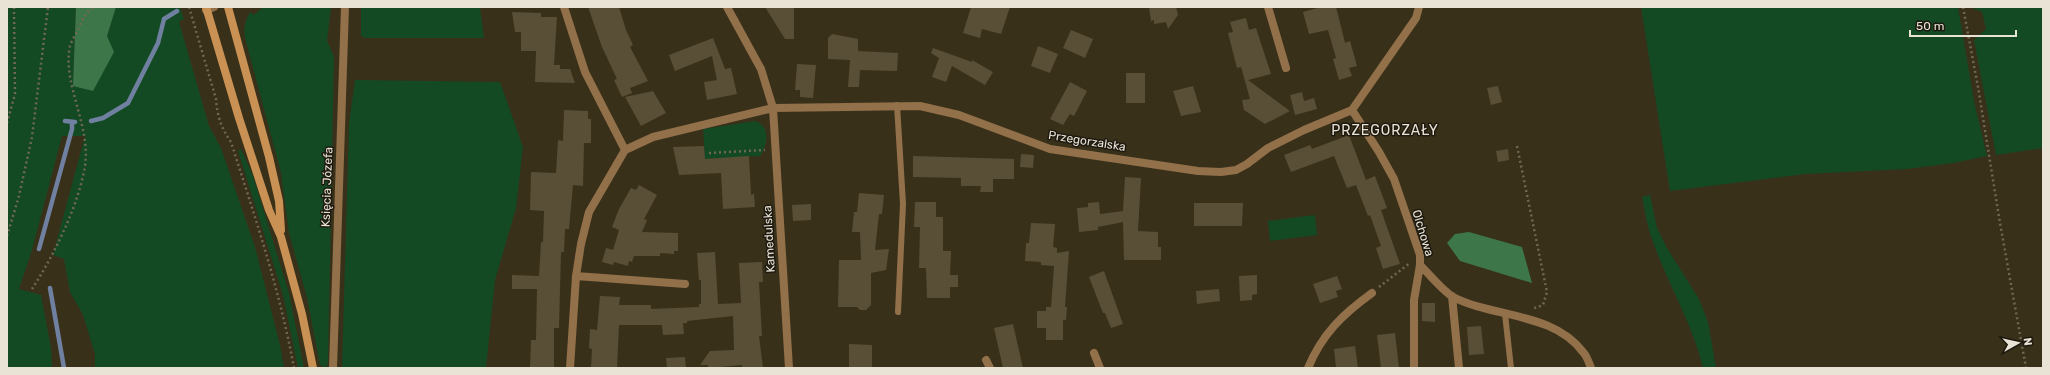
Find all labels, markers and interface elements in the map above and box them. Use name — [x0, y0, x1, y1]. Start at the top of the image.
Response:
scale bar — [1910, 12, 2016, 38]
text: 50 m — [1916, 19, 1944, 33]
district label: PRZEGORZAŁY — [1331, 122, 1439, 139]
street label: Przegorzalska — [1047, 128, 1127, 154]
street label: Księcia Józefa — [319, 147, 335, 227]
street label: Kamedulska — [760, 205, 778, 273]
street label: Olchowa — [1409, 208, 1437, 258]
north arrow — [1998, 323, 2038, 363]
text: N — [2020, 337, 2034, 347]

